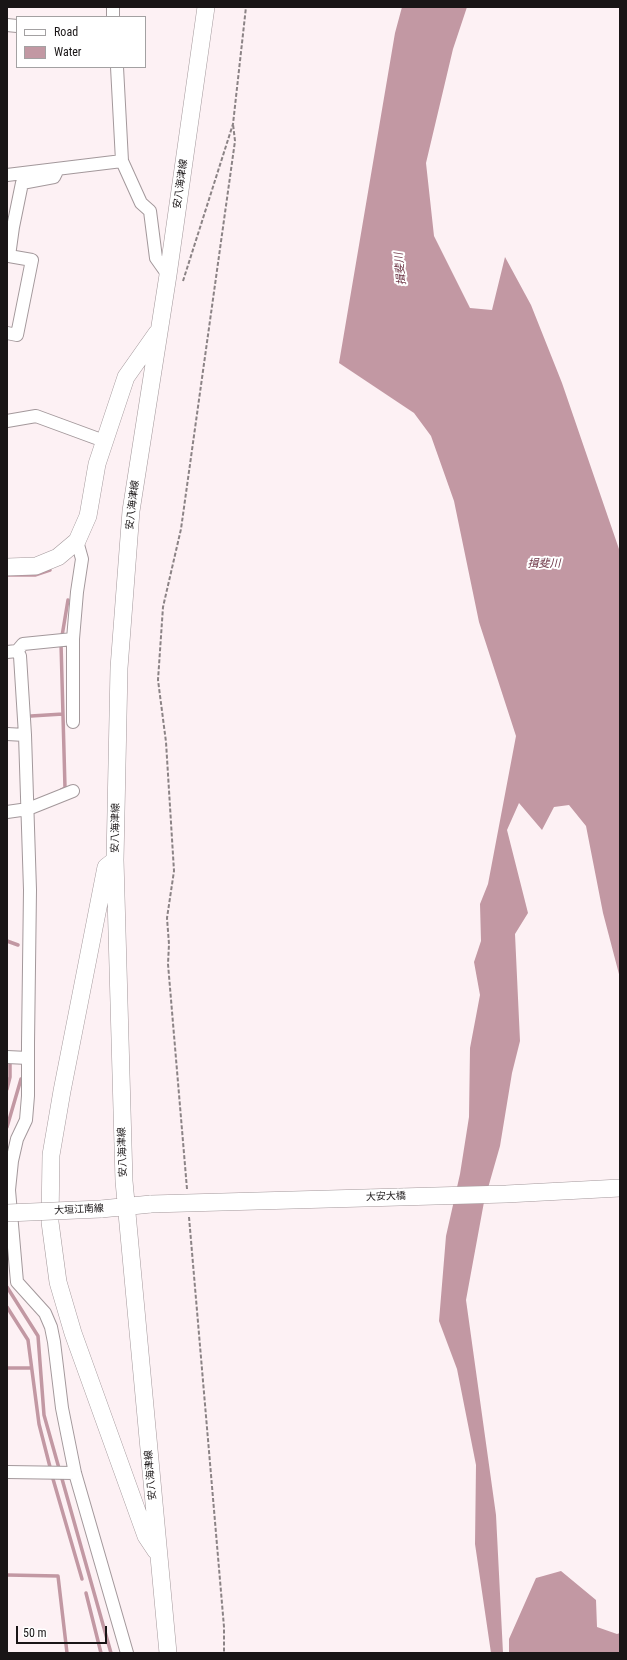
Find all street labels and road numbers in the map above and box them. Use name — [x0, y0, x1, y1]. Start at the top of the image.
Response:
street label: 安八海津線 — [172, 158, 190, 210]
street label: 安八海津線 — [124, 479, 142, 531]
street label: 安八海津線 — [110, 803, 122, 853]
street label: 安八海津線 — [116, 1127, 130, 1177]
street label: 大安大橋 — [366, 1190, 406, 1204]
street label: 大垣江南線 — [54, 1203, 104, 1217]
street label: 安八海津線 — [143, 1450, 159, 1500]

